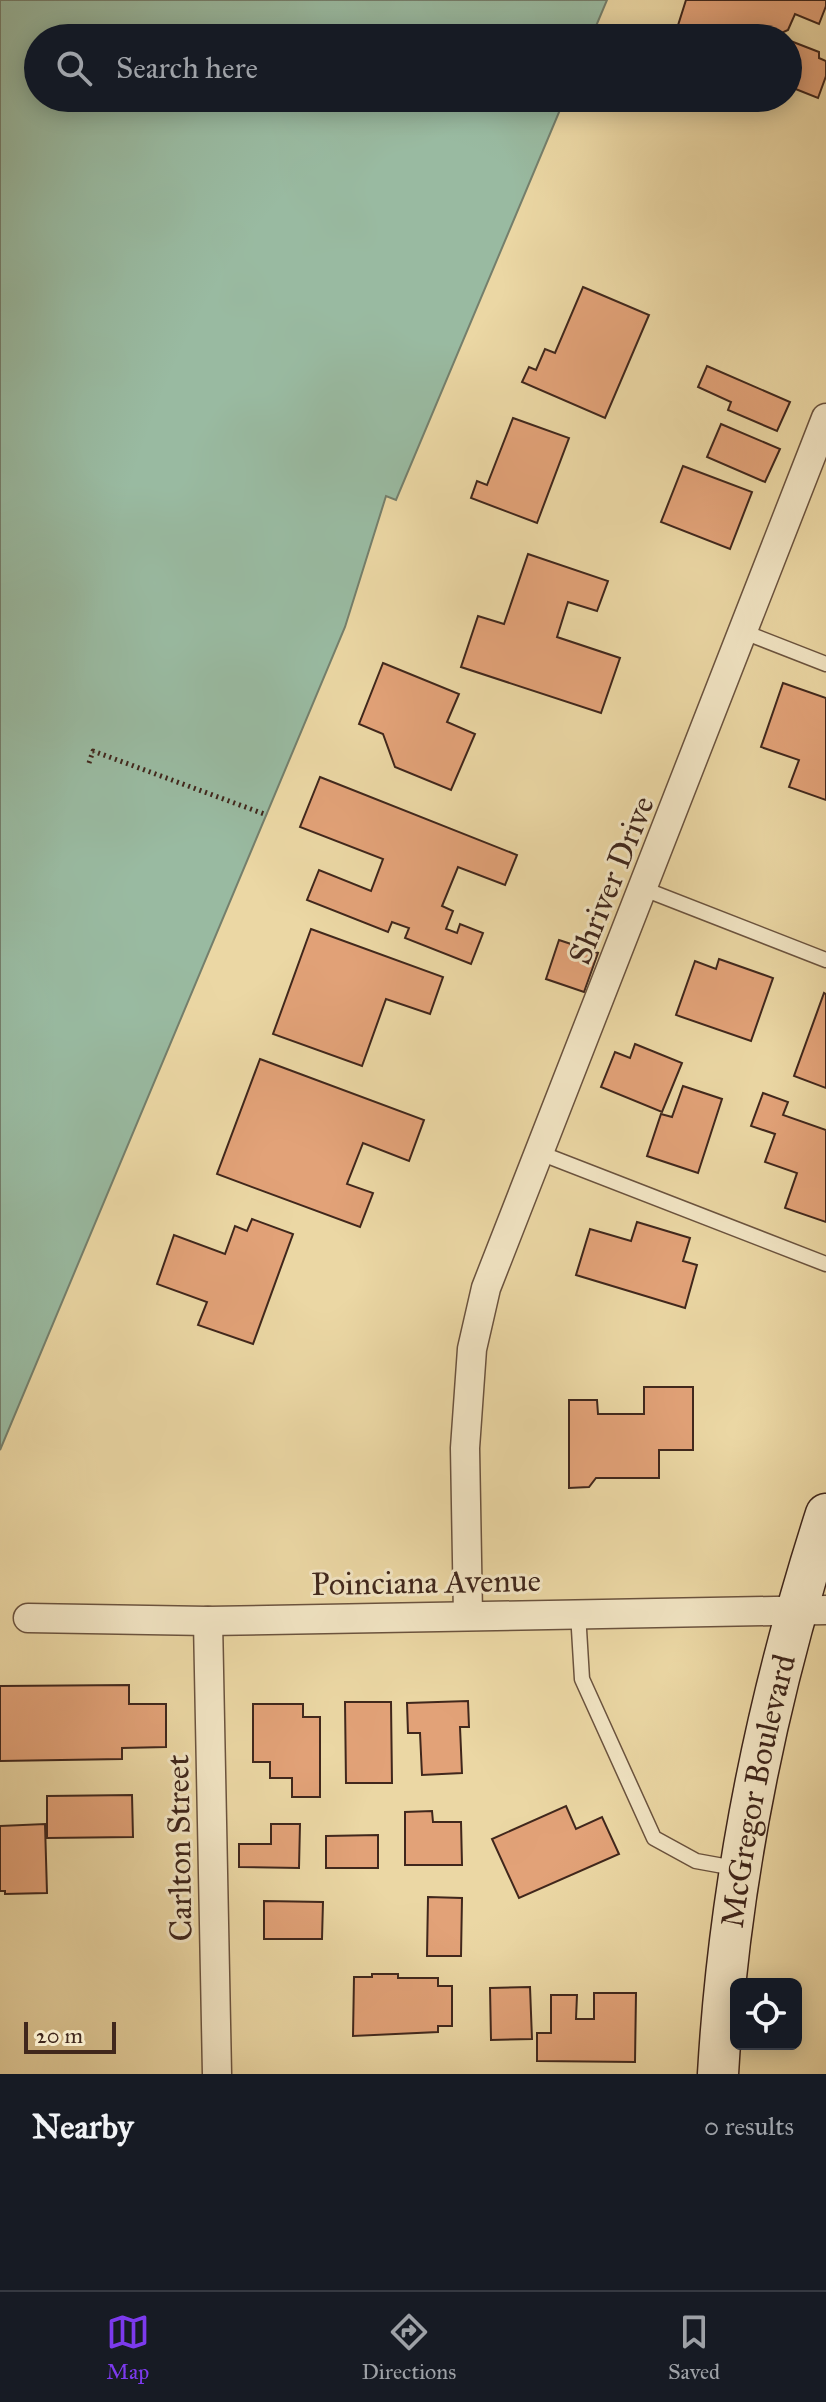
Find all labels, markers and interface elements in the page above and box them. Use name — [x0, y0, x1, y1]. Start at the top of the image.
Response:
search box — [24, 24, 802, 112]
icon: search — [52, 46, 96, 90]
text: Search here — [116, 50, 258, 86]
street label: Shriver Drive — [560, 790, 663, 970]
street label: Poinciana Avenue — [311, 1561, 541, 1604]
street label: McGregor Boulevard — [713, 1650, 804, 1930]
street label: Carlton Street — [158, 1754, 201, 1942]
map controls — [730, 1978, 802, 2050]
button: locate — [730, 1978, 802, 2050]
scale bar — [24, 2018, 116, 2054]
text: 20 m — [36, 2022, 83, 2049]
text: Nearby — [32, 2106, 134, 2147]
text: 0 results — [704, 2110, 794, 2142]
tab: Map — [106, 2310, 150, 2385]
tab: Directions — [361, 2310, 456, 2385]
tab: Saved — [668, 2310, 720, 2385]

